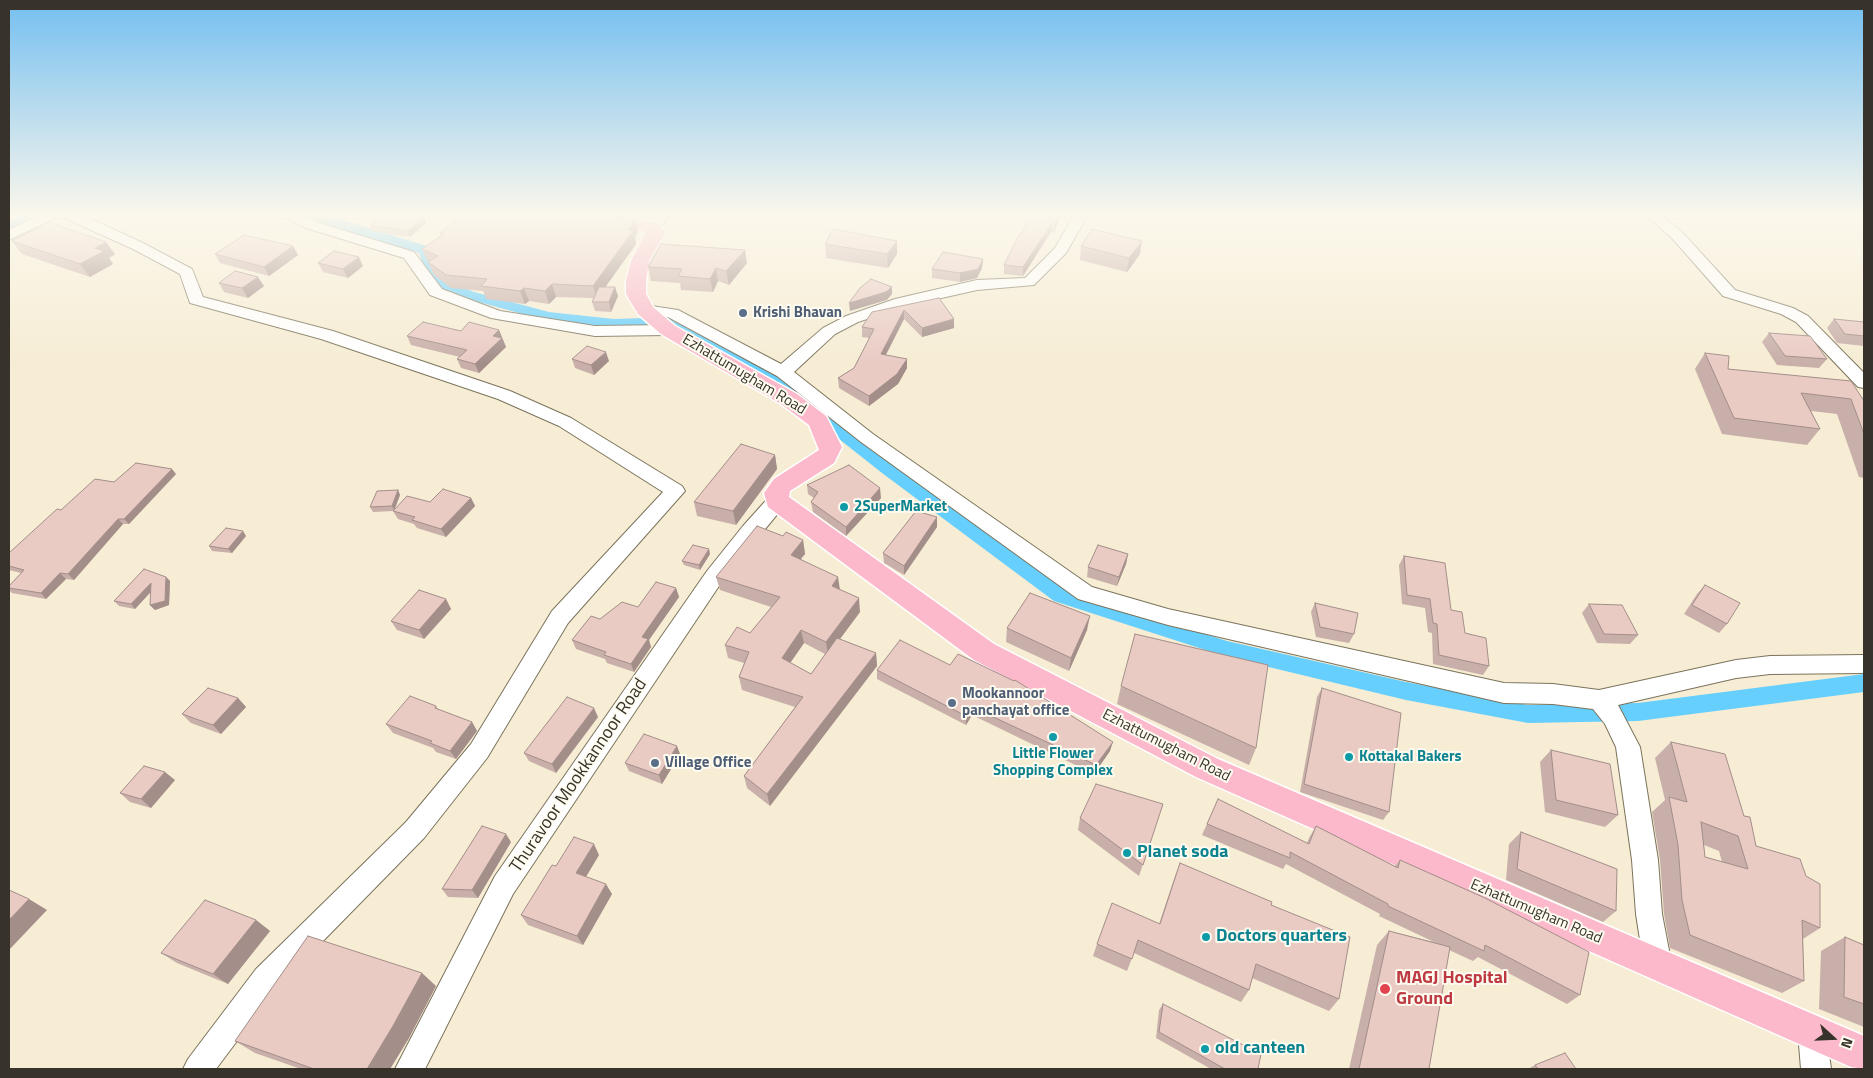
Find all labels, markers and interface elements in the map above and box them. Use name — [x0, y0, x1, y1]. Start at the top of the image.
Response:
place label: Krishi Bhavan — [753, 304, 842, 322]
marker: Krishi Bhavan — [737, 307, 749, 319]
street label: Ezhattumugham Road — [679, 331, 809, 419]
place label: 2SuperMarket — [854, 498, 947, 516]
marker: 2SuperMarket — [838, 501, 850, 513]
street label: Thuravoor Mookkannoor Road — [506, 675, 652, 877]
place label: Mookannoor panchayat office — [962, 685, 1069, 720]
marker: Mookannoor panchayat office — [946, 697, 958, 709]
street label: Ezhattumugham Road — [1099, 706, 1233, 786]
marker: Little Flower Shopping Complex — [1047, 731, 1059, 743]
place label: Little Flower Shopping Complex — [993, 745, 1113, 780]
place label: Kottakal Bakers — [1359, 748, 1462, 766]
marker: Kottakal Bakers — [1343, 751, 1355, 763]
place label: Village Office — [665, 754, 751, 772]
marker: Village Office — [649, 757, 661, 769]
place label: Planet soda — [1137, 842, 1228, 864]
marker: Planet soda — [1121, 847, 1133, 859]
street label: Ezhattumugham Road — [1467, 876, 1605, 948]
place label: Doctors quarters — [1216, 926, 1347, 948]
marker: Doctors quarters — [1200, 931, 1212, 943]
place label: MAGJ Hospital Ground — [1396, 968, 1508, 1011]
marker: MAGJ Hospital Ground — [1378, 982, 1392, 996]
north arrow — [1808, 1013, 1858, 1063]
text: N — [1836, 1035, 1859, 1051]
place label: old canteen — [1215, 1038, 1305, 1060]
marker: old canteen — [1199, 1043, 1211, 1055]

